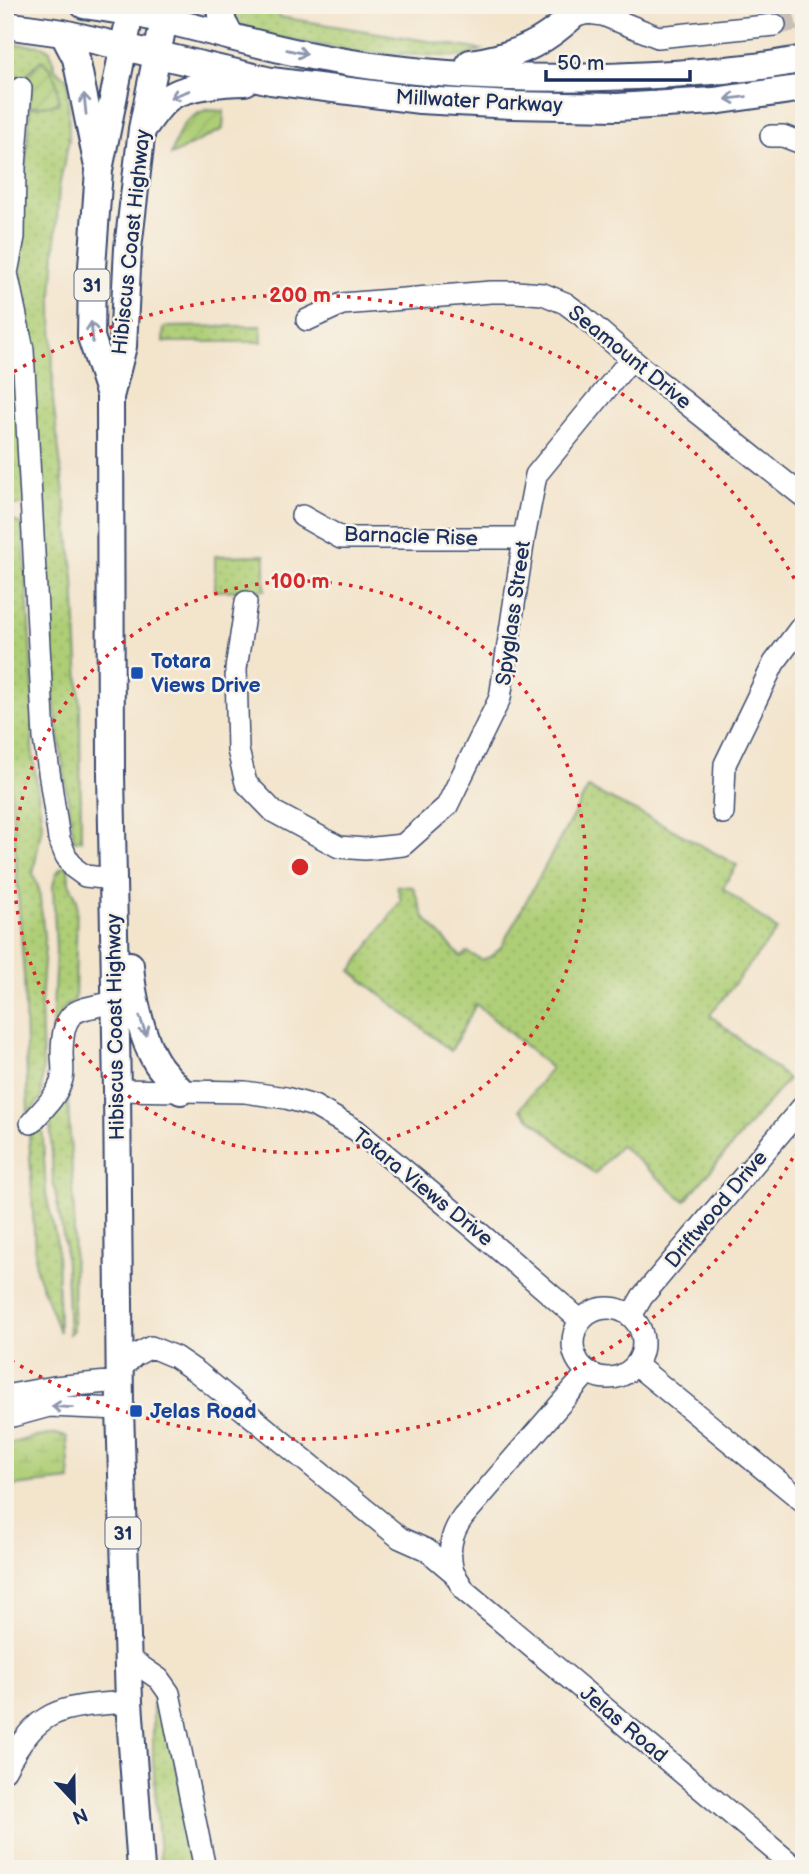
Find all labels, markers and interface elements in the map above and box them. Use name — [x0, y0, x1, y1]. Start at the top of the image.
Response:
scale bar — [546, 38, 690, 82]
one-way arrow — [285, 46, 308, 60]
text: 50 m — [557, 51, 604, 76]
street label: Millwater Parkway — [395, 85, 564, 118]
one-way arrow — [170, 89, 191, 101]
one-way arrow — [725, 91, 748, 104]
one-way arrow — [78, 93, 91, 116]
street label: Hibiscus Coast Highway — [107, 128, 156, 356]
road number: 31 — [74, 270, 110, 300]
text: 200 m — [269, 283, 331, 308]
street label: Seamount Drive — [563, 300, 696, 415]
one-way arrow — [86, 321, 99, 343]
street label: Barnacle Rise — [344, 522, 478, 551]
street label: Spyglass Street — [491, 539, 536, 687]
text: 100 m — [271, 569, 329, 594]
place label: Totara Views Drive — [151, 649, 260, 698]
marker: Totara Views Drive — [129, 665, 145, 681]
centre of rings — [288, 855, 312, 879]
street label: Hibiscus Coast Highway — [101, 913, 130, 1141]
one-way arrow — [138, 1014, 150, 1036]
street label: Totara Views Drive — [347, 1123, 498, 1252]
street label: Driftwood Drive — [660, 1146, 773, 1273]
place label: Jelas Road — [150, 1399, 257, 1424]
one-way arrow — [51, 1400, 73, 1413]
marker: Jelas Road — [128, 1403, 144, 1419]
road number: 31 — [106, 1518, 140, 1548]
street label: Jelas Road — [575, 1681, 672, 1768]
north arrow — [38, 1766, 108, 1836]
text: N — [69, 1802, 91, 1829]

